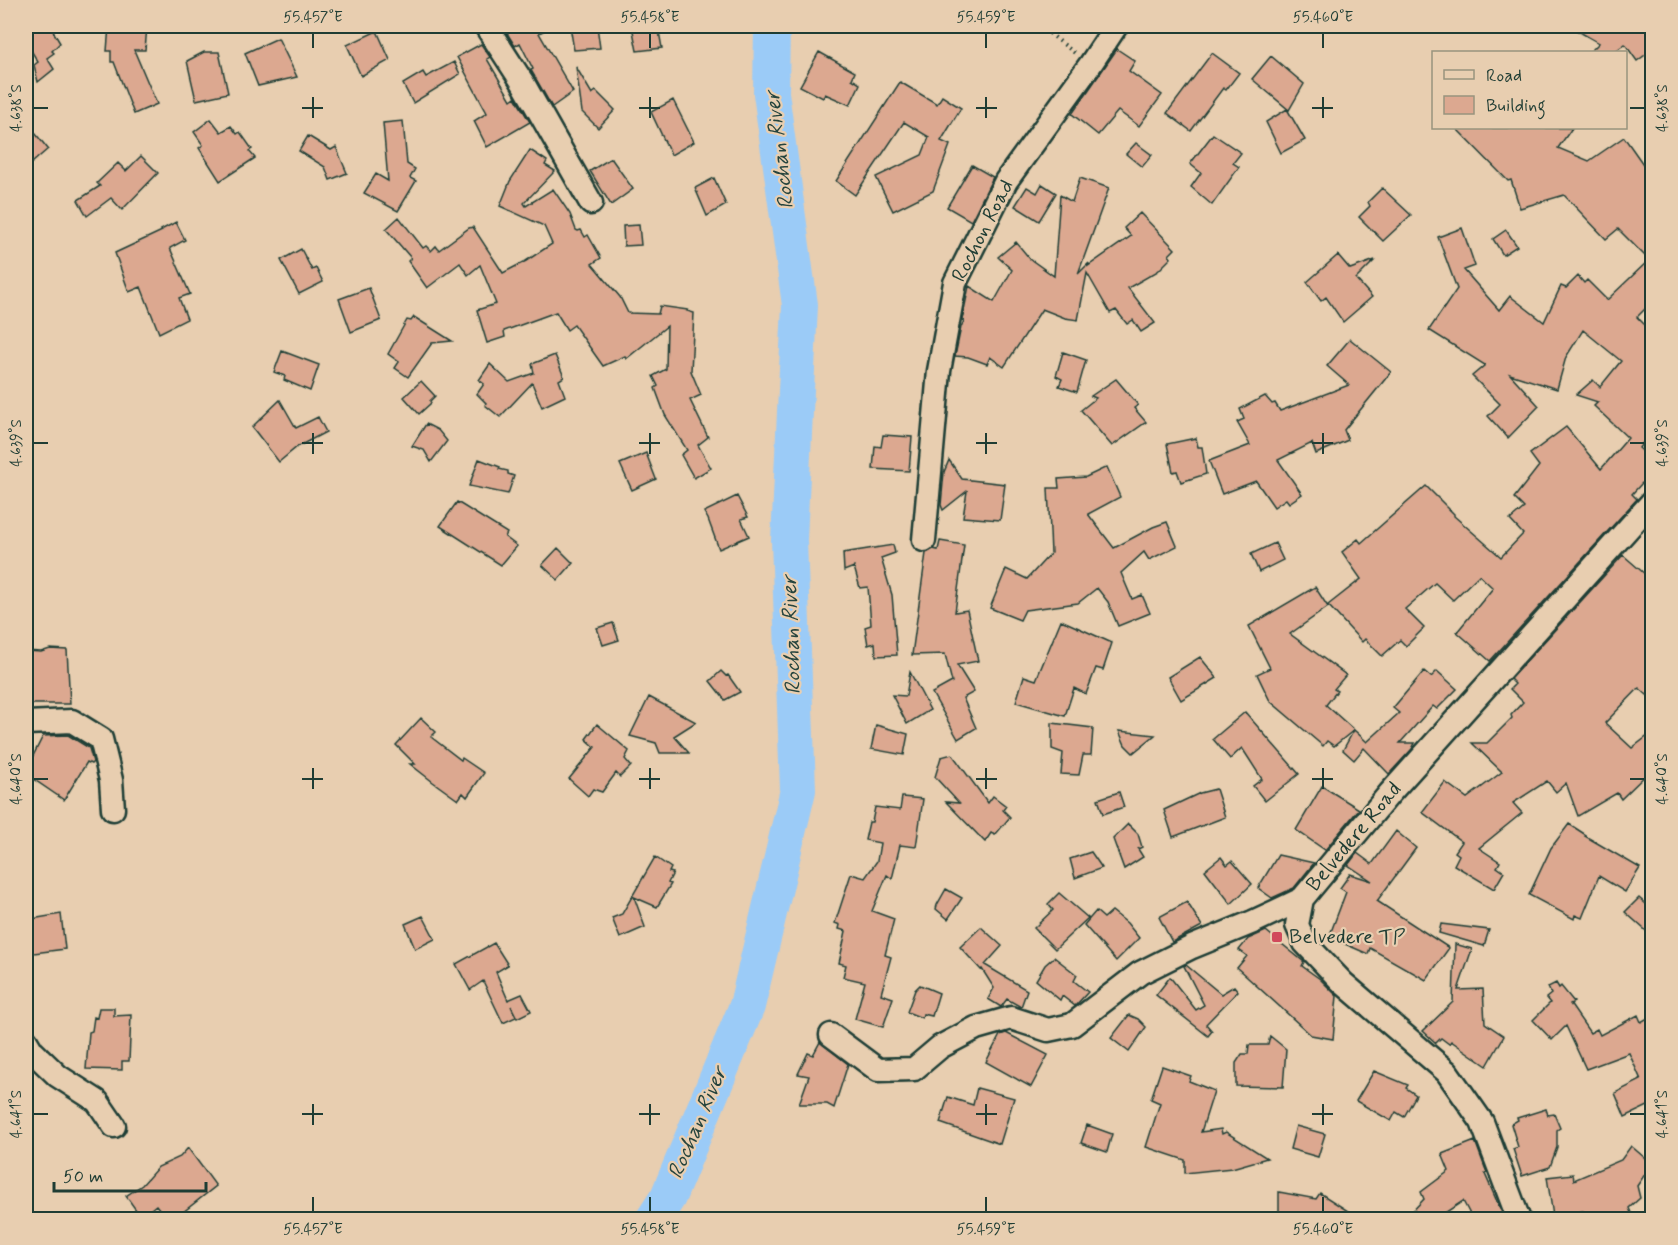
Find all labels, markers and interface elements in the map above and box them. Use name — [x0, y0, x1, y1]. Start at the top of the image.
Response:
text: 55.457°E — [283, 8, 343, 28]
text: 55.458°E — [620, 8, 680, 28]
text: 55.459°E — [957, 8, 1016, 28]
text: 55.460°E — [1293, 8, 1353, 28]
legend — [1432, 51, 1627, 129]
text: Road — [1486, 64, 1522, 88]
text: 4.638°S — [7, 84, 27, 132]
text: 4.638°S — [1653, 84, 1673, 132]
water label: Rochan River — [759, 87, 801, 211]
text: Building — [1486, 94, 1546, 120]
street label: Rochon Road — [945, 175, 1021, 287]
text: 4.639°S — [7, 419, 27, 467]
text: 4.639°S — [1653, 419, 1673, 467]
water label: Rochan River — [776, 572, 808, 695]
text: 4.640°S — [7, 753, 27, 805]
text: 4.640°S — [1653, 753, 1673, 805]
street label: Belvedere Road — [1300, 776, 1408, 898]
place label: Belvedere TP — [1289, 923, 1406, 951]
marker: Belvedere TP — [1270, 930, 1284, 944]
water label: Rochan River — [662, 1060, 735, 1183]
text: 4.641°S — [7, 1090, 27, 1138]
text: 4.641°S — [1653, 1090, 1673, 1138]
scale bar — [54, 1155, 206, 1193]
text: 50 m — [63, 1165, 103, 1189]
text: 55.457°E — [283, 1220, 343, 1240]
text: 55.458°E — [620, 1220, 680, 1240]
text: 55.459°E — [957, 1220, 1016, 1240]
text: 55.460°E — [1293, 1220, 1353, 1240]

